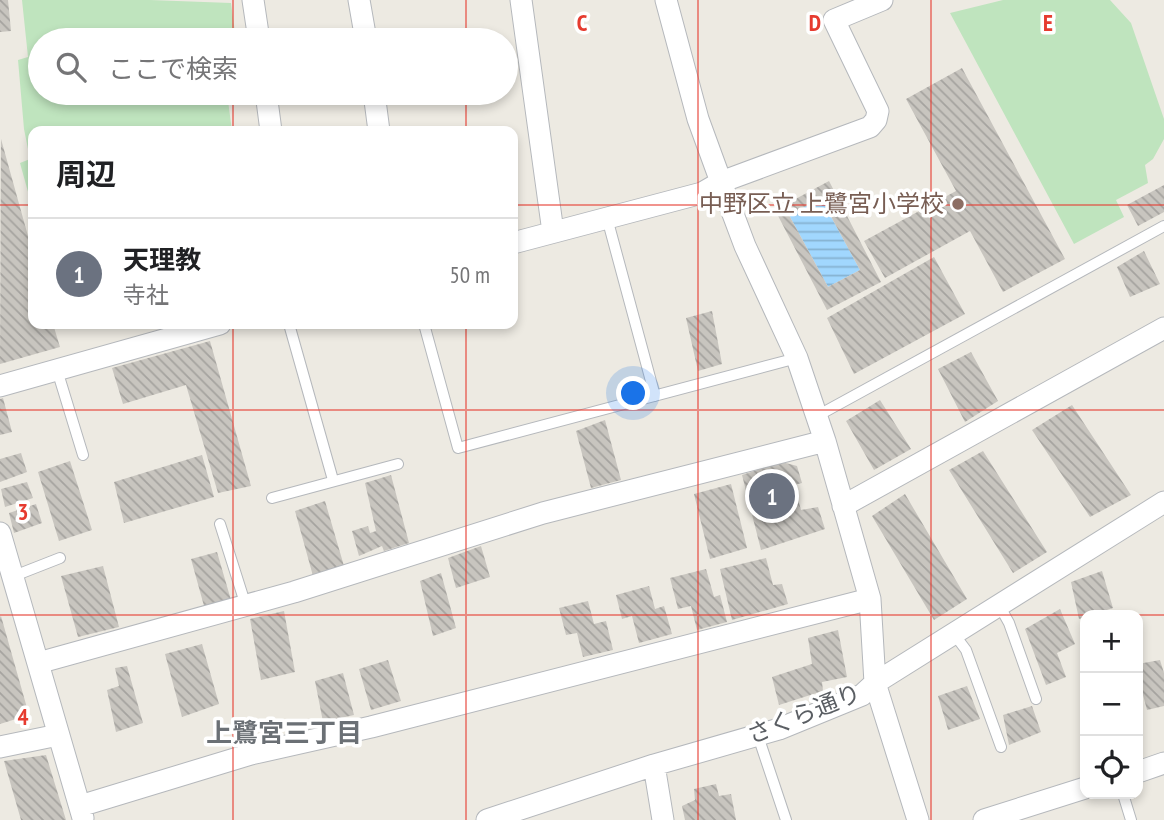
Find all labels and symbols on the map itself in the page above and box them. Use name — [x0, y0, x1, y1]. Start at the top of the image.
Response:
text: C — [577, 8, 588, 37]
text: D — [809, 8, 821, 37]
text: E — [1043, 8, 1053, 37]
place label: 中野区立 上鷺宮小学校 — [699, 188, 944, 219]
marker: 中野区立 上鷺宮小学校 — [950, 196, 966, 212]
your location — [616, 376, 650, 410]
pin: 1 — [749, 470, 795, 522]
text: 3 — [18, 497, 29, 526]
street label: さくら通り — [742, 677, 865, 750]
text: 4 — [18, 702, 29, 731]
district label: 上鷺宮三丁目 — [206, 716, 362, 749]

